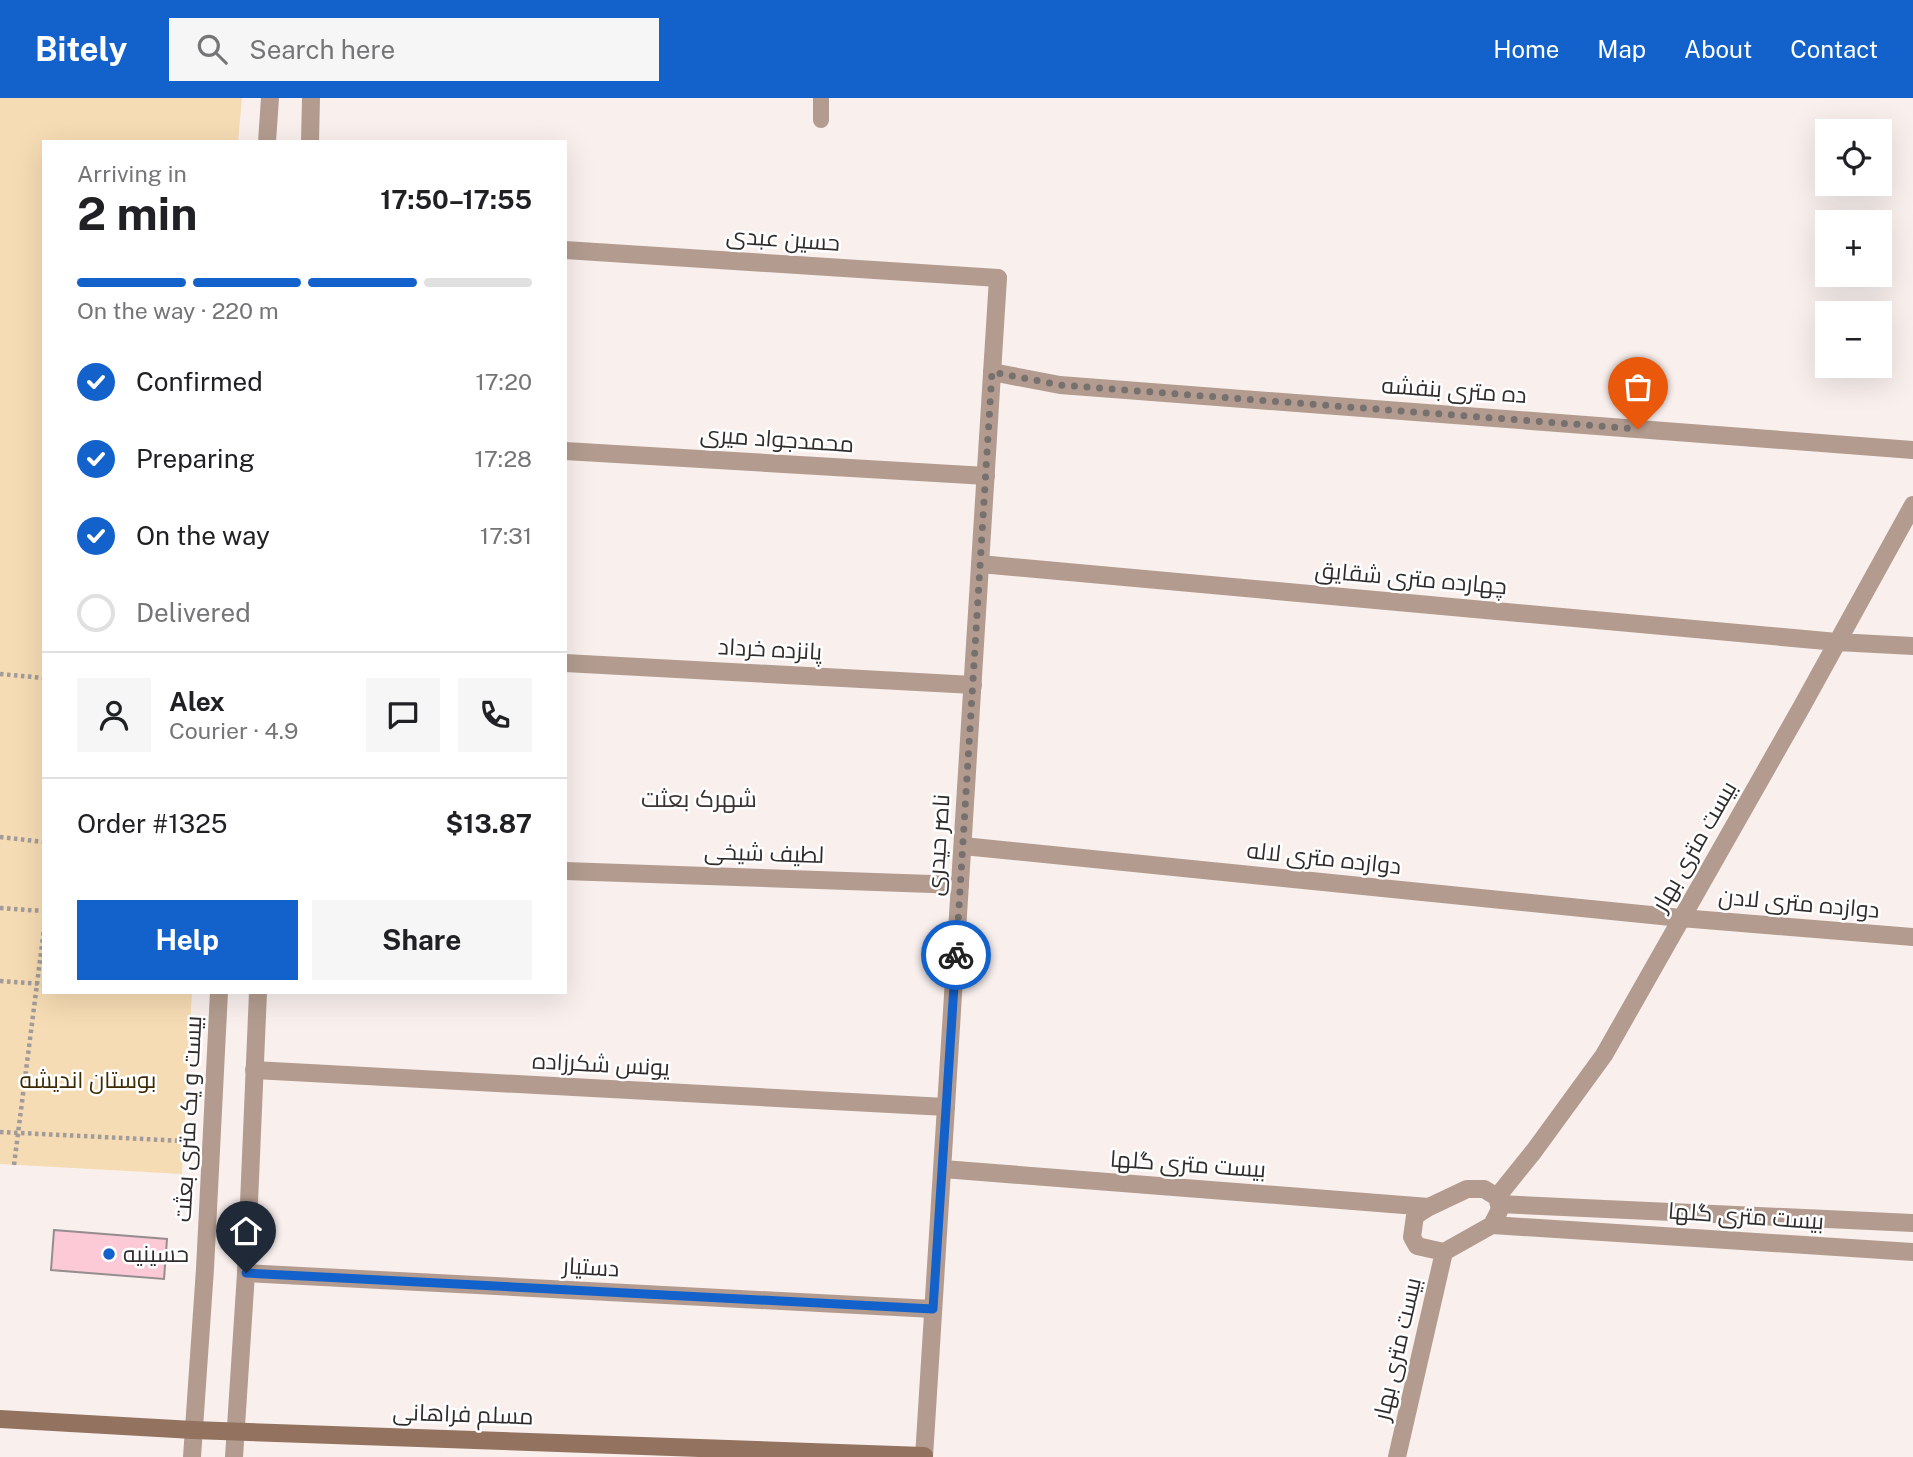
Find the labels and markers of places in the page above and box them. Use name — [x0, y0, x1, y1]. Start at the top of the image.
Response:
pin — [1608, 357, 1668, 429]
pin — [216, 1201, 276, 1273]
place label: حسینیه — [123, 1240, 189, 1267]
marker: حسینیه — [101, 1246, 117, 1262]

